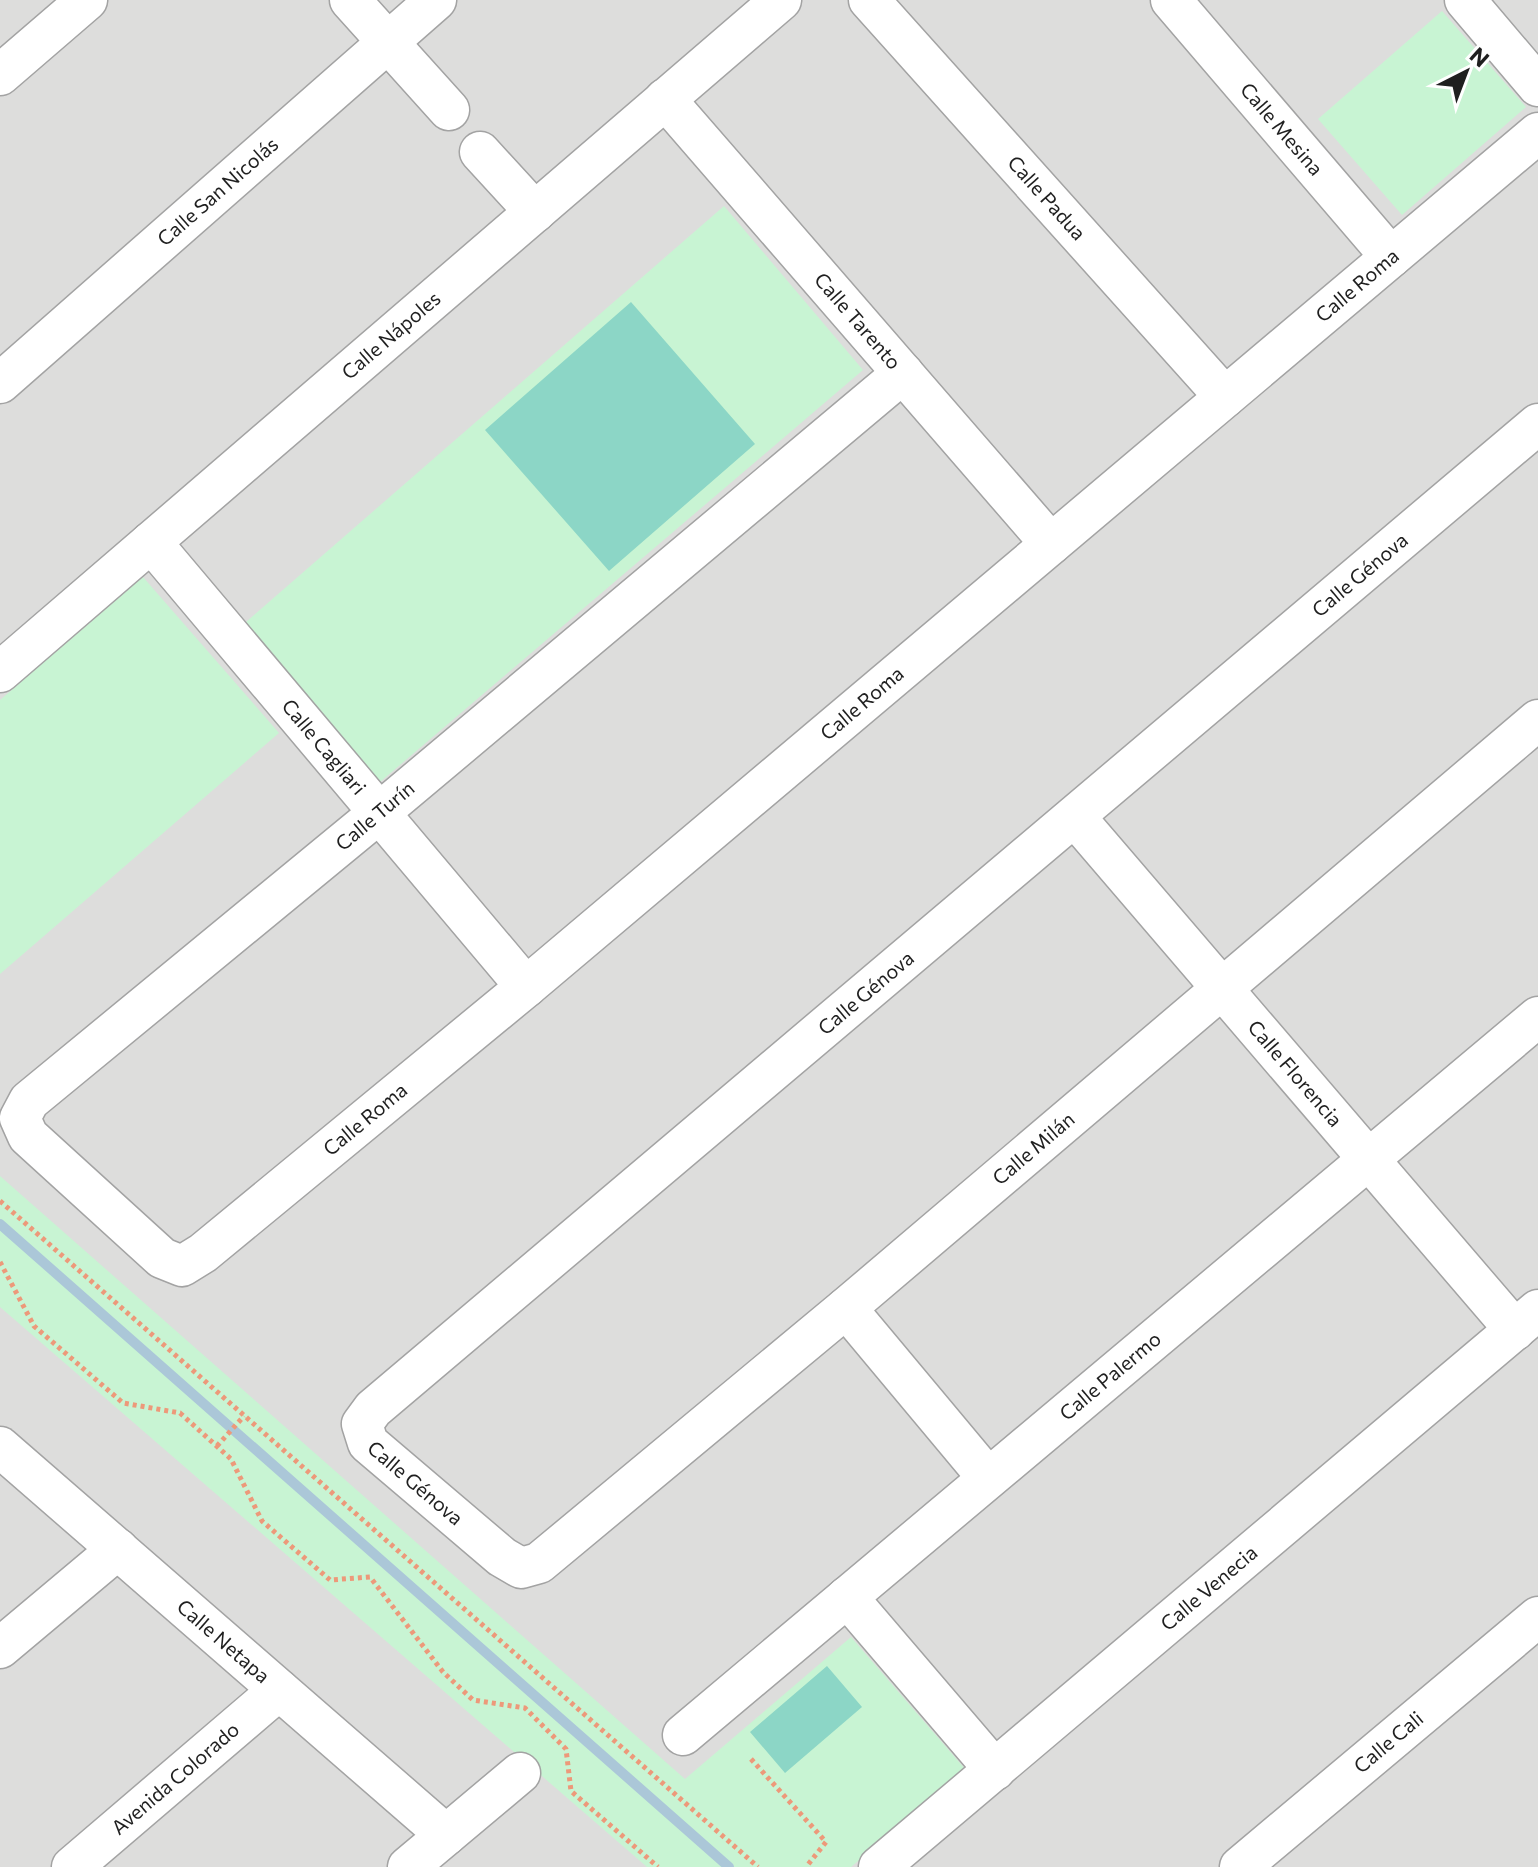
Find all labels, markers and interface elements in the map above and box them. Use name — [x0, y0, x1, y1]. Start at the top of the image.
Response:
north arrow — [1426, 32, 1506, 112]
text: N — [1465, 41, 1495, 72]
street label: Calle Mesina — [1236, 77, 1329, 180]
street label: Calle San Nicolás — [152, 131, 283, 250]
street label: Calle Padua — [1003, 150, 1091, 244]
street label: Calle Roma — [1310, 243, 1403, 327]
street label: Calle Tarento — [810, 267, 907, 374]
street label: Calle Nápoles — [336, 286, 445, 384]
street label: Calle Génova — [1307, 527, 1412, 621]
street label: Calle Roma — [815, 661, 908, 745]
street label: Calle Cagliari — [277, 694, 372, 799]
street label: Calle Turín — [330, 775, 419, 855]
street label: Calle Génova — [813, 945, 918, 1039]
street label: Calle Florencia — [1244, 1015, 1348, 1131]
street label: Calle Roma — [318, 1077, 411, 1160]
street label: Calle Milán — [987, 1106, 1079, 1189]
street label: Calle Palermo — [1054, 1326, 1165, 1425]
street label: Calle Génova — [363, 1435, 468, 1530]
street label: Calle Venecia — [1155, 1540, 1262, 1635]
street label: Calle Netapa — [173, 1594, 275, 1687]
street label: Calle Cali — [1348, 1706, 1428, 1777]
street label: Avenida Colorado — [106, 1717, 244, 1839]

